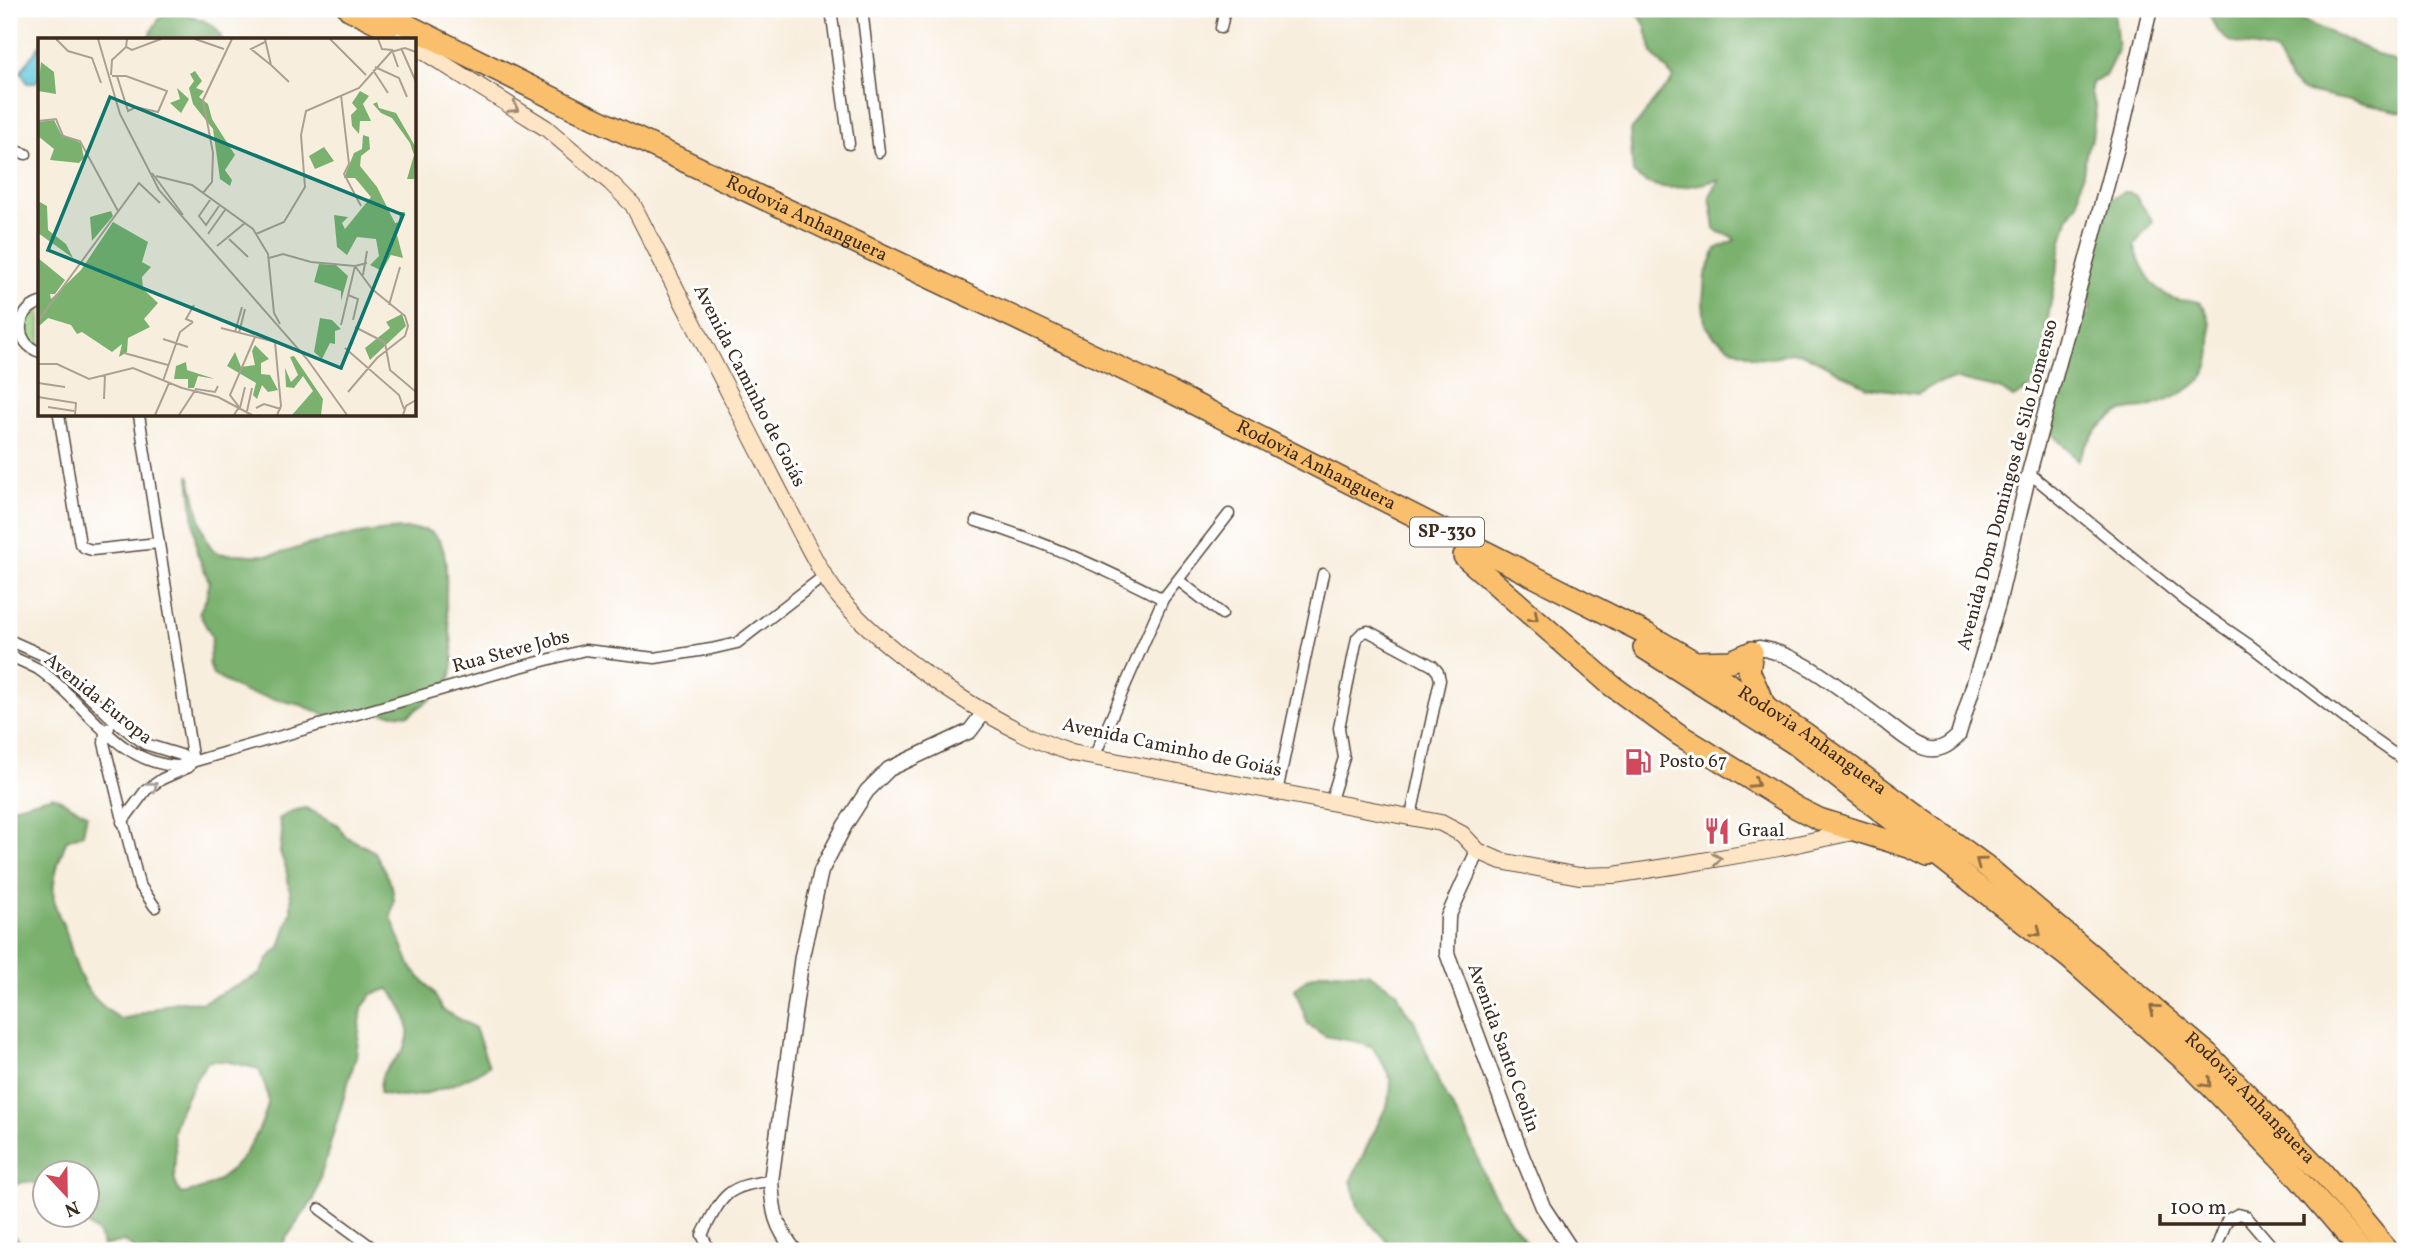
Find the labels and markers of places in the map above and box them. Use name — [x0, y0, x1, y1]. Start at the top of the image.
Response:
fuel station icon: Posto 67 — [1623, 747, 1653, 777]
place label: Posto 67 — [1659, 749, 1727, 775]
restaurant icon: Graal — [1702, 816, 1732, 846]
place label: Graal — [1738, 818, 1785, 844]

